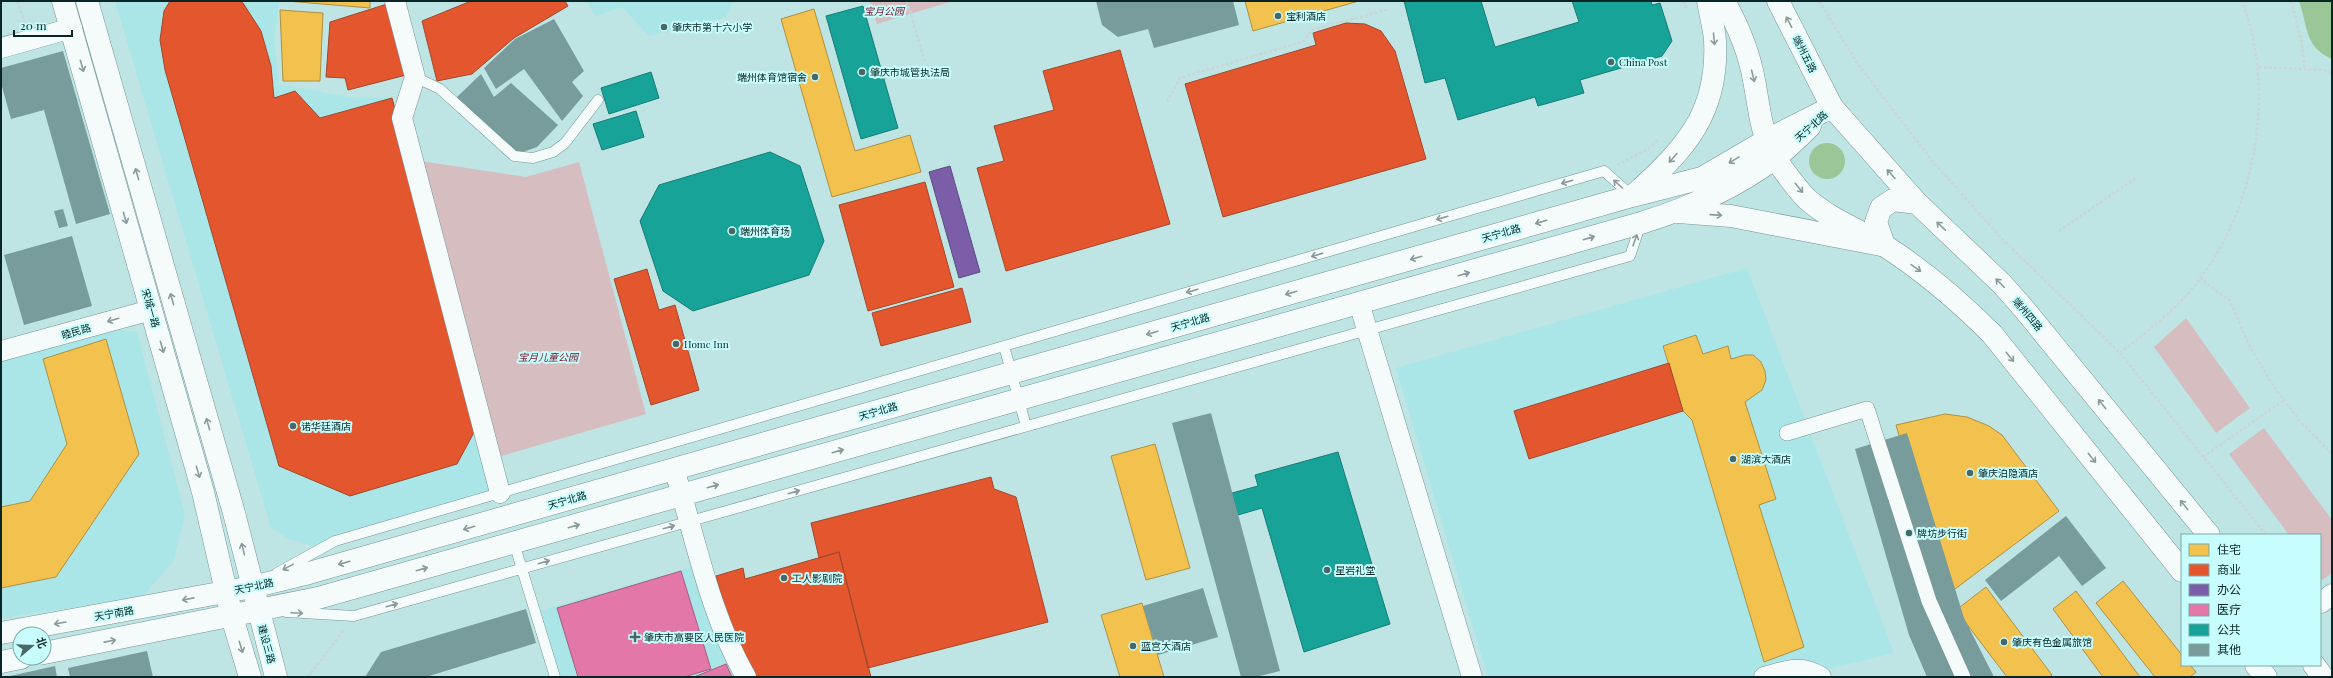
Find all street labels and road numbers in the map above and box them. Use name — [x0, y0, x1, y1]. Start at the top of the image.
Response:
street label: 端州五路 — [1790, 33, 1820, 75]
street label: 天宁北路 — [1791, 107, 1831, 145]
street label: 天宁北路 — [1480, 221, 1522, 245]
street label: 宋城一路 — [139, 287, 163, 329]
street label: 端州四路 — [2010, 294, 2046, 334]
street label: 天宁北路 — [1169, 310, 1211, 334]
street label: 睦民路 — [60, 320, 92, 342]
street label: 天宁北路 — [857, 399, 899, 423]
street label: 天宁北路 — [546, 488, 588, 512]
street label: 天宁北路 — [233, 575, 275, 597]
street label: 天宁南路 — [93, 603, 135, 623]
street label: 建设三路 — [255, 623, 279, 665]

